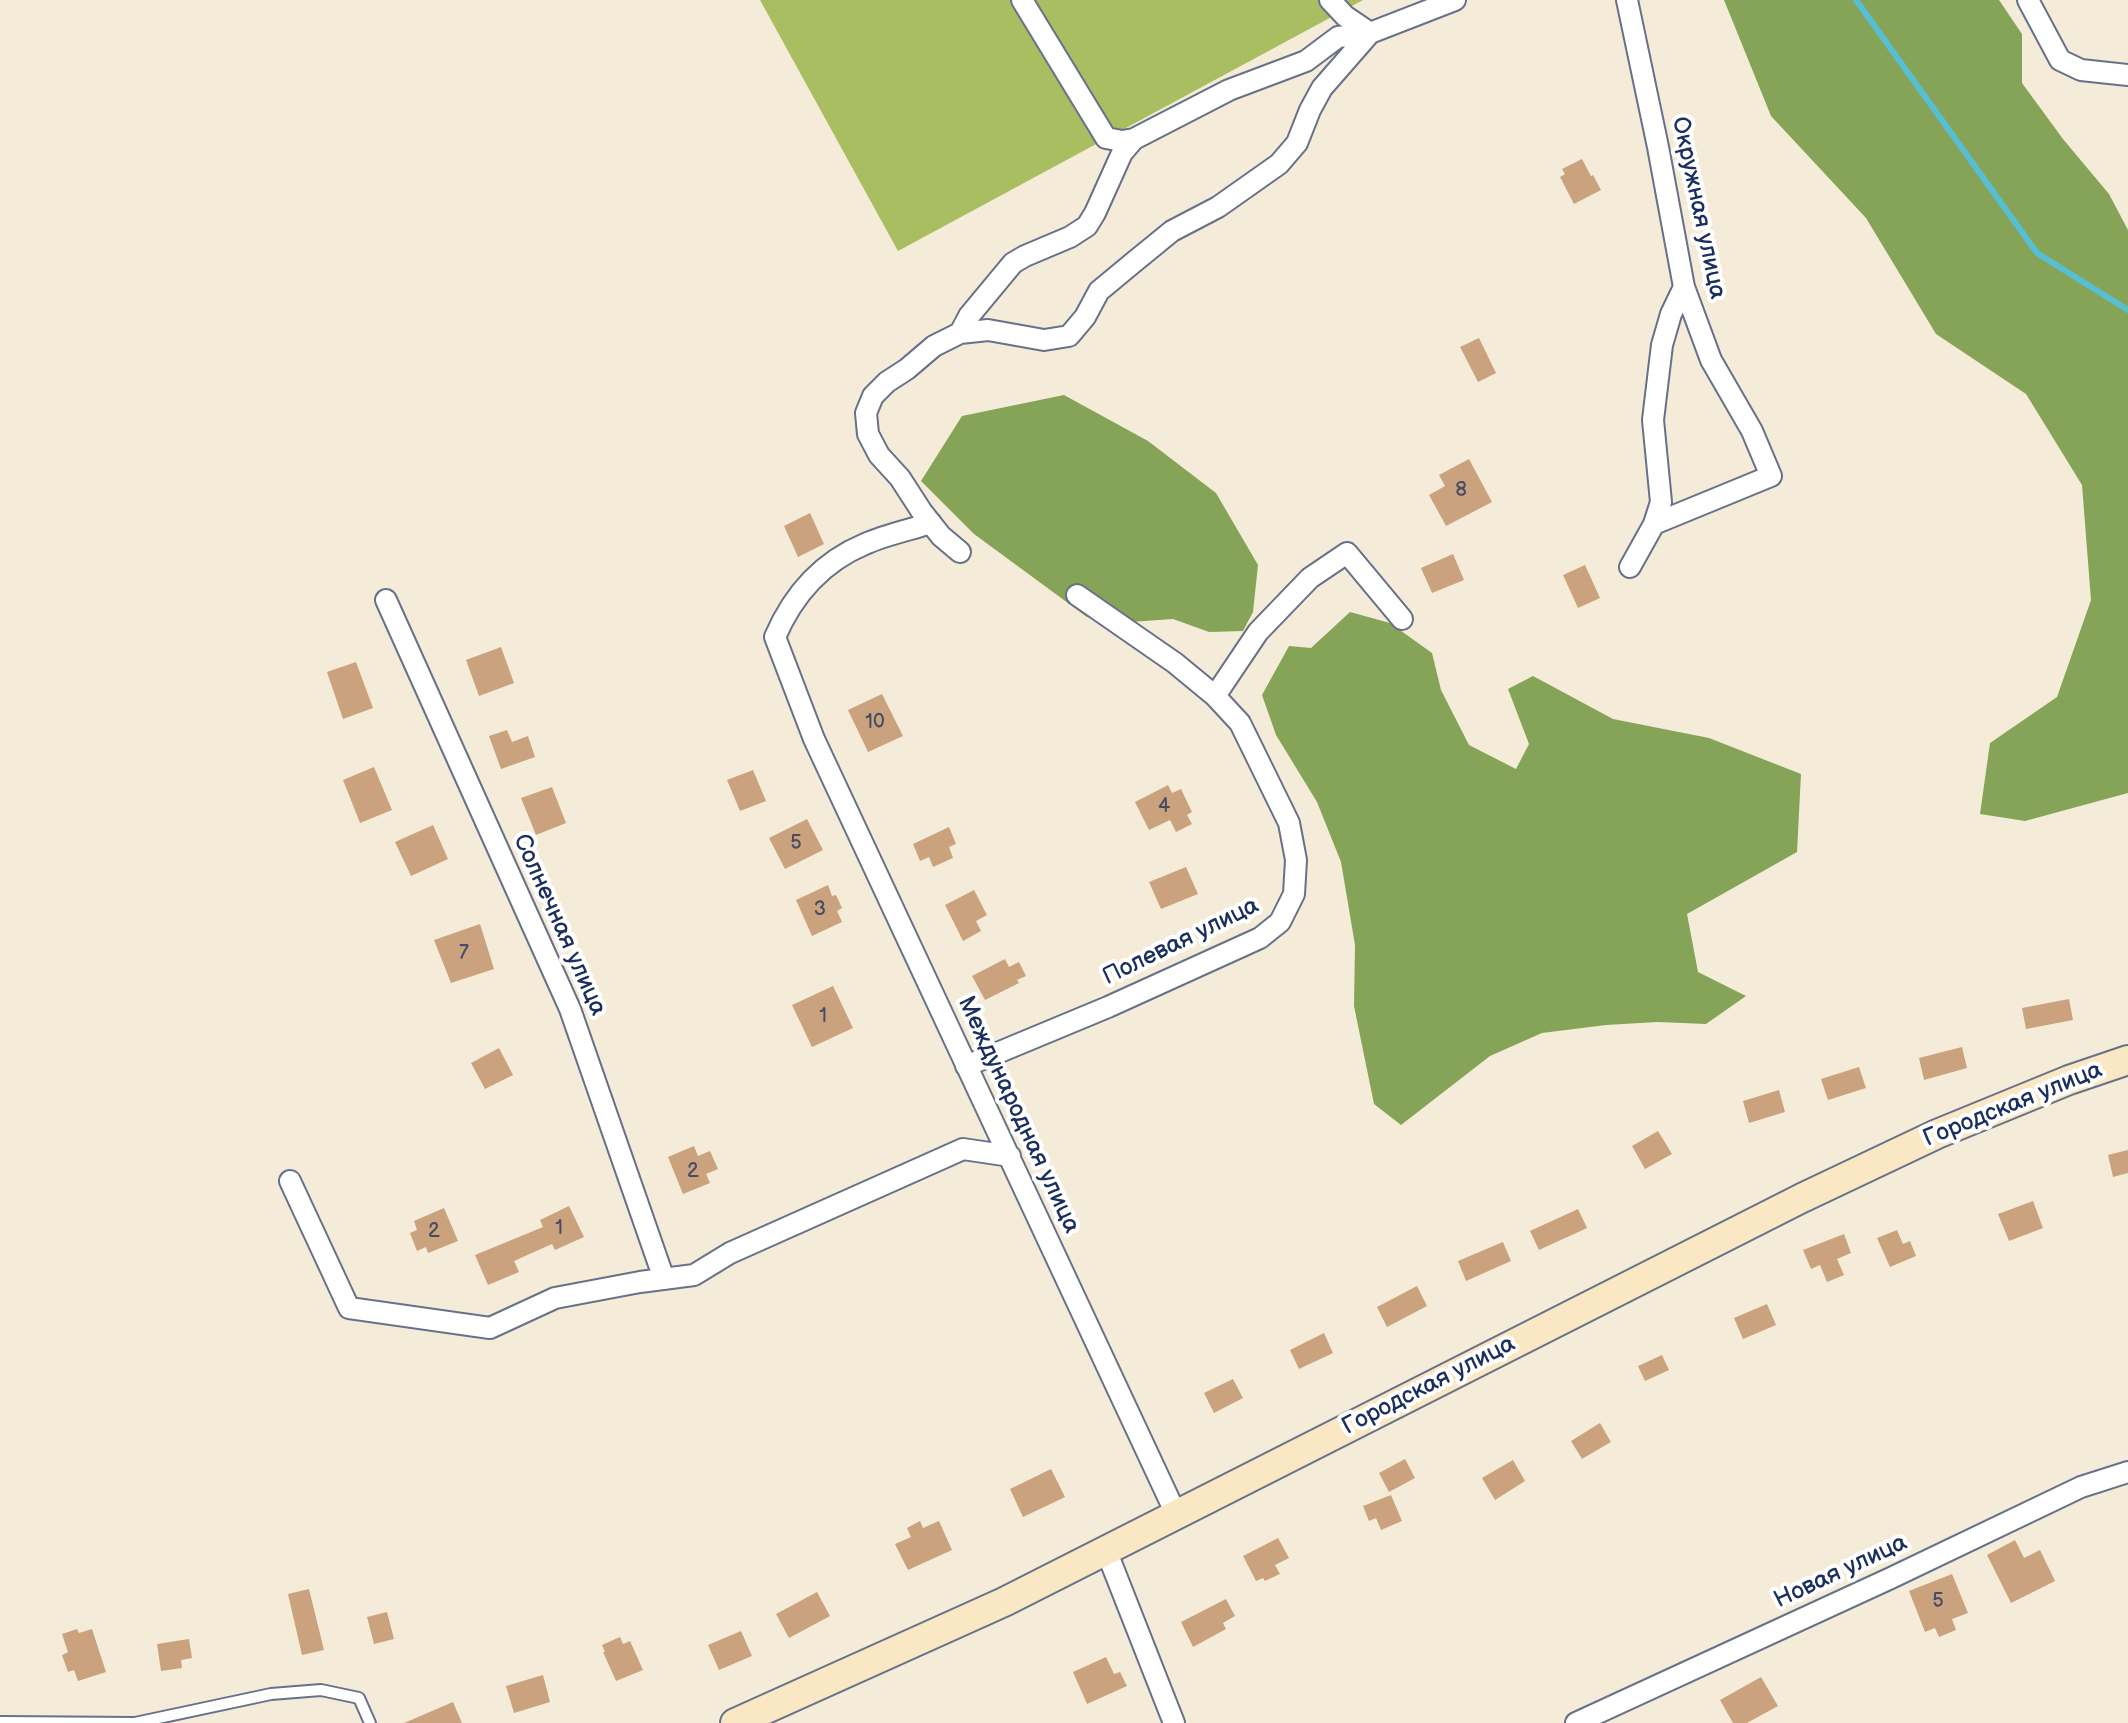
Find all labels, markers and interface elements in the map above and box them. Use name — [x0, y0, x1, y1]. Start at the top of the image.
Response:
street label: Окружная улица — [1665, 114, 1731, 302]
house number: 8 — [1455, 479, 1467, 503]
house number: 10 — [865, 711, 885, 735]
house number: 4 — [1158, 795, 1170, 819]
street label: Солнечная улица — [506, 830, 612, 1020]
house number: 5 — [790, 832, 802, 856]
street label: Полевая улица — [1098, 892, 1264, 992]
house number: 3 — [814, 898, 826, 922]
house number: 7 — [459, 942, 469, 966]
street label: Международная улица — [951, 992, 1085, 1238]
house number: 1 — [819, 1005, 827, 1029]
street label: Городская улица — [1919, 1056, 2107, 1154]
house number: 2 — [687, 1160, 699, 1184]
house number: 1 — [555, 1217, 563, 1241]
house number: 2 — [428, 1220, 440, 1244]
street label: Городская улица — [1338, 1330, 1520, 1442]
street label: Новая улица — [1770, 1529, 1912, 1615]
house number: 5 — [1932, 1590, 1944, 1614]

